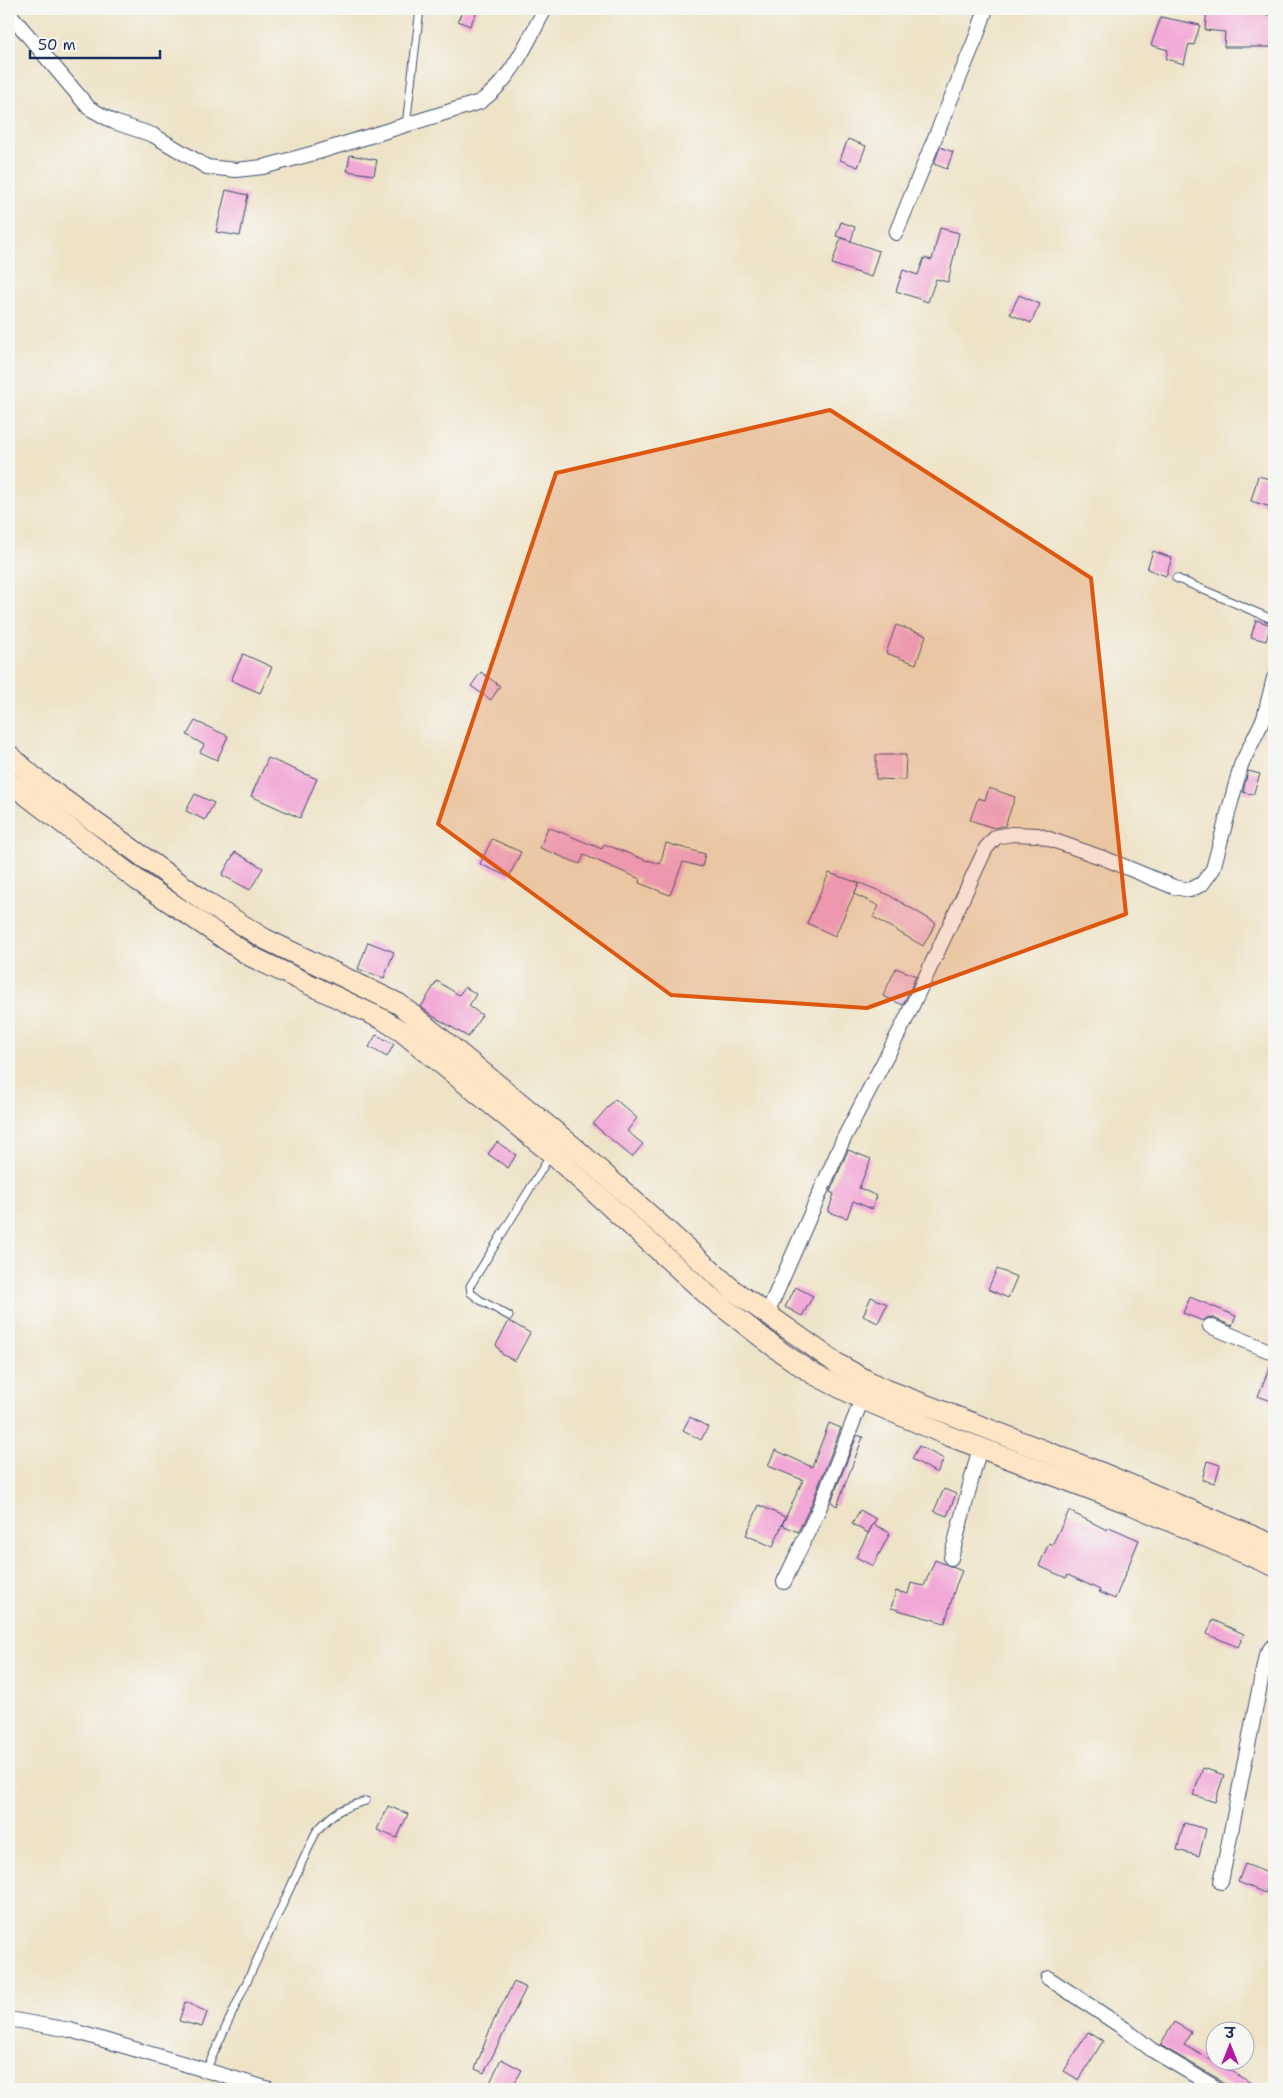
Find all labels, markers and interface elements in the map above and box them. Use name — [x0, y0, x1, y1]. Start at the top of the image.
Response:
scale bar — [30, 28, 160, 60]
text: 50 m — [38, 35, 76, 55]
north arrow — [1206, 2020, 1256, 2070]
text: उ — [1223, 2024, 1236, 2042]

